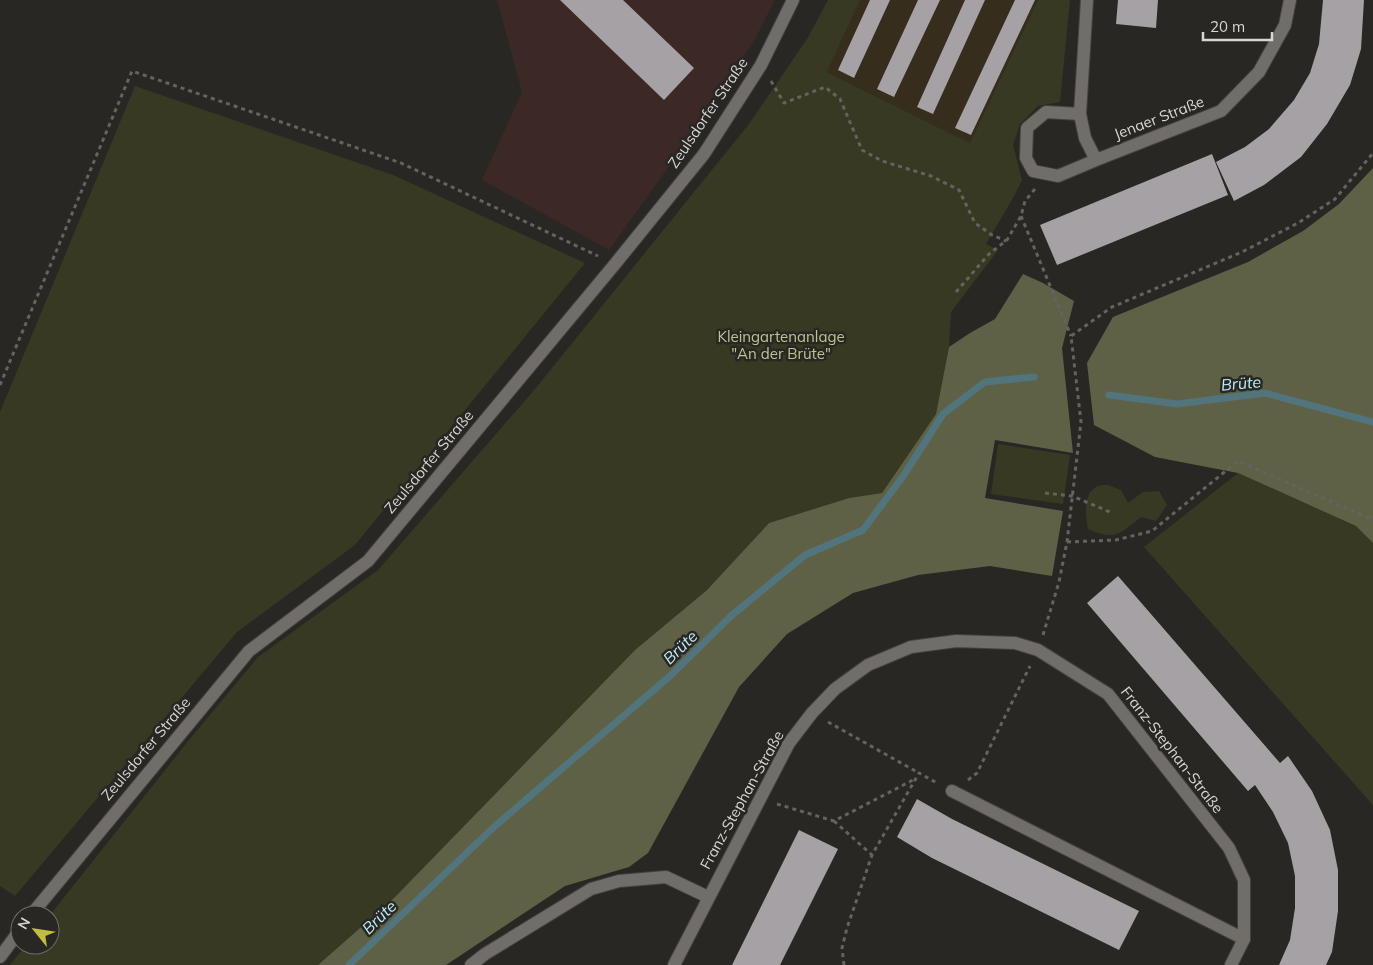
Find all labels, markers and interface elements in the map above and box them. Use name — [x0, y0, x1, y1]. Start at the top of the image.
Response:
scale bar — [1203, 10, 1272, 42]
text: 20 m — [1210, 17, 1245, 36]
street label: Zeulsdorfer Straße — [664, 54, 752, 171]
street label: Jenaer Straße — [1111, 92, 1207, 143]
park label: Kleingartenanlage "An der Brüte" — [717, 327, 845, 363]
water label: Brüte — [1220, 371, 1262, 395]
street label: Zeulsdorfer Straße — [380, 406, 477, 517]
water label: Brüte — [659, 626, 702, 668]
street label: Franz-Stephan-Straße — [1117, 682, 1228, 817]
street label: Zeulsdorfer Straße — [97, 693, 194, 804]
street label: Franz-Stephan-Straße — [696, 727, 788, 872]
water label: Brüte — [358, 896, 401, 938]
north arrow — [10, 905, 60, 955]
text: N — [13, 914, 34, 933]

